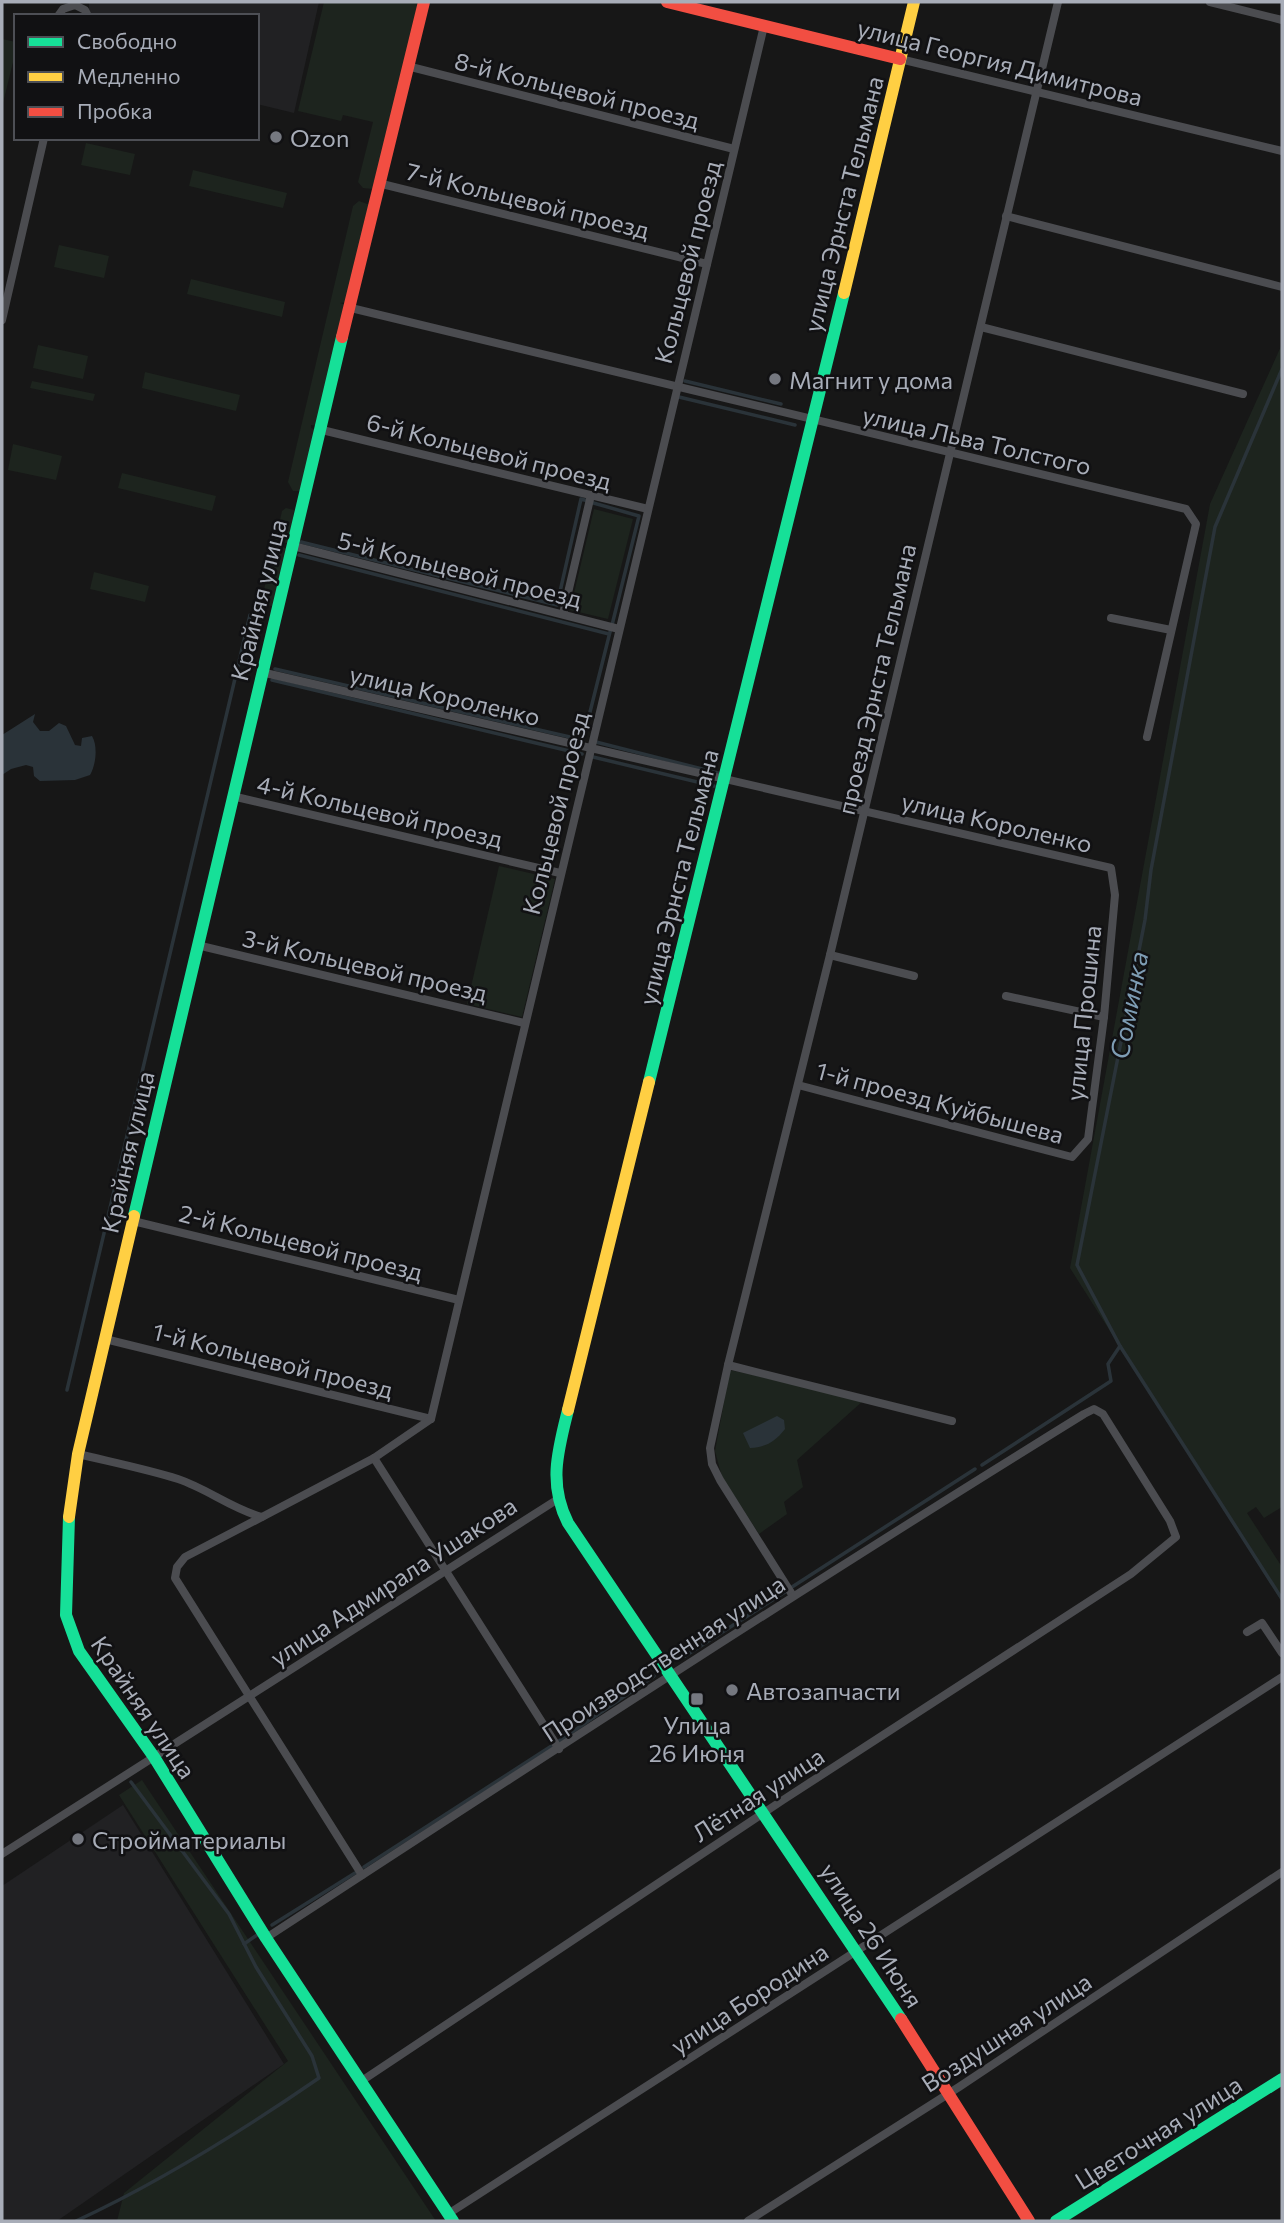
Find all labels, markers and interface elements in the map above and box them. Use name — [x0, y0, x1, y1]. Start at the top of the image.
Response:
street label: улица Георгия Димитрова — [854, 13, 1146, 111]
legend — [14, 14, 259, 140]
text: Свободно — [77, 28, 177, 53]
street label: 8-й Кольцевой проезд — [452, 46, 702, 134]
text: Медленно — [77, 63, 181, 88]
street label: улица Эрнста Тельмана — [797, 73, 889, 335]
text: Пробка — [77, 98, 152, 123]
place label: Ozon — [290, 123, 350, 152]
marker: Ozon — [268, 129, 284, 145]
street label: 7-й Кольцевой проезд — [404, 156, 652, 244]
street label: Кольцевой проезд — [648, 158, 726, 366]
place label: Магнит у дома — [789, 365, 953, 394]
marker: Магнит у дома — [767, 371, 783, 387]
street label: улица Льва Толстого — [860, 400, 1094, 480]
street label: 6-й Кольцевой проезд — [364, 407, 614, 495]
street label: Крайняя улица — [224, 516, 292, 684]
street label: 5-й Кольцевой проезд — [335, 525, 585, 613]
street label: проезд Эрнста Тельмана — [831, 541, 921, 817]
street label: улица Короленко — [347, 659, 543, 731]
street label: Кольцевой проезд — [516, 709, 594, 917]
street label: улица Эрнста Тельмана — [632, 746, 724, 1008]
street label: 4-й Кольцевой проезд — [254, 769, 506, 853]
street label: улица Короленко — [899, 786, 1095, 858]
street label: 3-й Кольцевой проезд — [240, 923, 490, 1007]
street label: улица Прошина — [1059, 924, 1107, 1102]
water label: Соминка — [1102, 949, 1154, 1061]
street label: 1-й проезд Куйбышева — [813, 1055, 1067, 1149]
street label: Крайняя улица — [94, 1068, 160, 1236]
street label: 2-й Кольцевой проезд — [176, 1198, 426, 1286]
street label: 1-й Кольцевой проезд — [150, 1316, 396, 1404]
street label: улица Адмирала Ушакова — [264, 1490, 522, 1672]
street label: Производственная улица — [536, 1569, 790, 1747]
street label: Крайняя улица — [86, 1630, 202, 1784]
place label: Автозапчасти — [746, 1676, 901, 1705]
marker: Автозапчасти — [724, 1682, 740, 1698]
marker: Улица 26 Июня — [689, 1691, 705, 1707]
place label: Улица 26 Июня — [649, 1710, 745, 1767]
street label: Лётная улица — [687, 1741, 829, 1847]
place label: Стройматериалы — [92, 1825, 286, 1854]
marker: Стройматериалы — [70, 1831, 86, 1847]
street label: улица 26 Июня — [814, 1857, 930, 2013]
street label: улица Бородина — [665, 1936, 833, 2060]
street label: Воздушная улица — [916, 1966, 1096, 2098]
street label: Цветочная улица — [1069, 2069, 1247, 2195]

